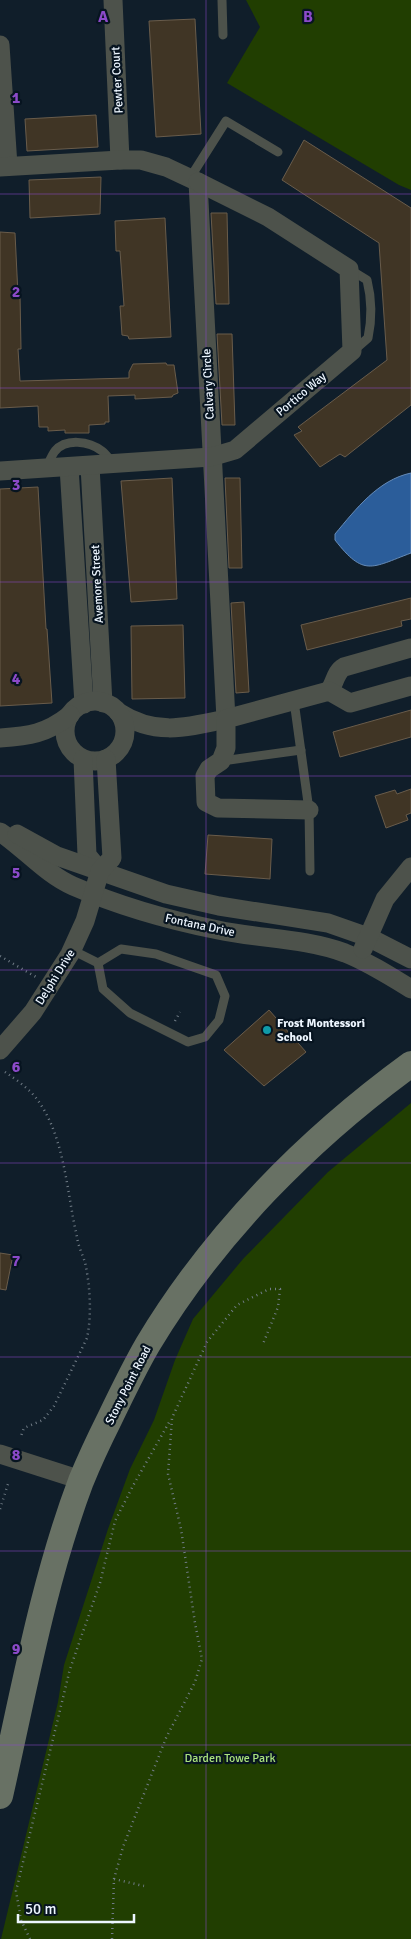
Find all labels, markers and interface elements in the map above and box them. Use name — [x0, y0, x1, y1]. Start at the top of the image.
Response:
text: A — [98, 7, 109, 27]
text: B — [303, 7, 313, 27]
street label: Pewter Court — [108, 46, 127, 114]
text: 1 — [12, 88, 21, 108]
text: 2 — [12, 282, 20, 302]
street label: Calvary Circle — [199, 348, 218, 420]
street label: Portico Way — [273, 369, 330, 420]
text: 3 — [12, 475, 20, 495]
street label: Avemore Street — [88, 544, 107, 623]
text: 4 — [12, 669, 21, 689]
text: 5 — [12, 863, 20, 883]
street label: Fontana Drive — [164, 911, 236, 940]
street label: Delphi Drive — [32, 947, 78, 1008]
place label: Frost Montessori School — [277, 1016, 365, 1045]
marker: Frost Montessori School — [261, 1024, 273, 1036]
text: 6 — [12, 1057, 21, 1077]
text: 7 — [12, 1251, 21, 1271]
street label: Stony Point Road — [102, 1343, 155, 1427]
text: 8 — [12, 1445, 21, 1465]
text: 9 — [12, 1639, 21, 1659]
park label: Darden Towe Park — [185, 1751, 275, 1766]
scale bar — [18, 1892, 134, 1924]
text: 50 m — [25, 1900, 56, 1918]

